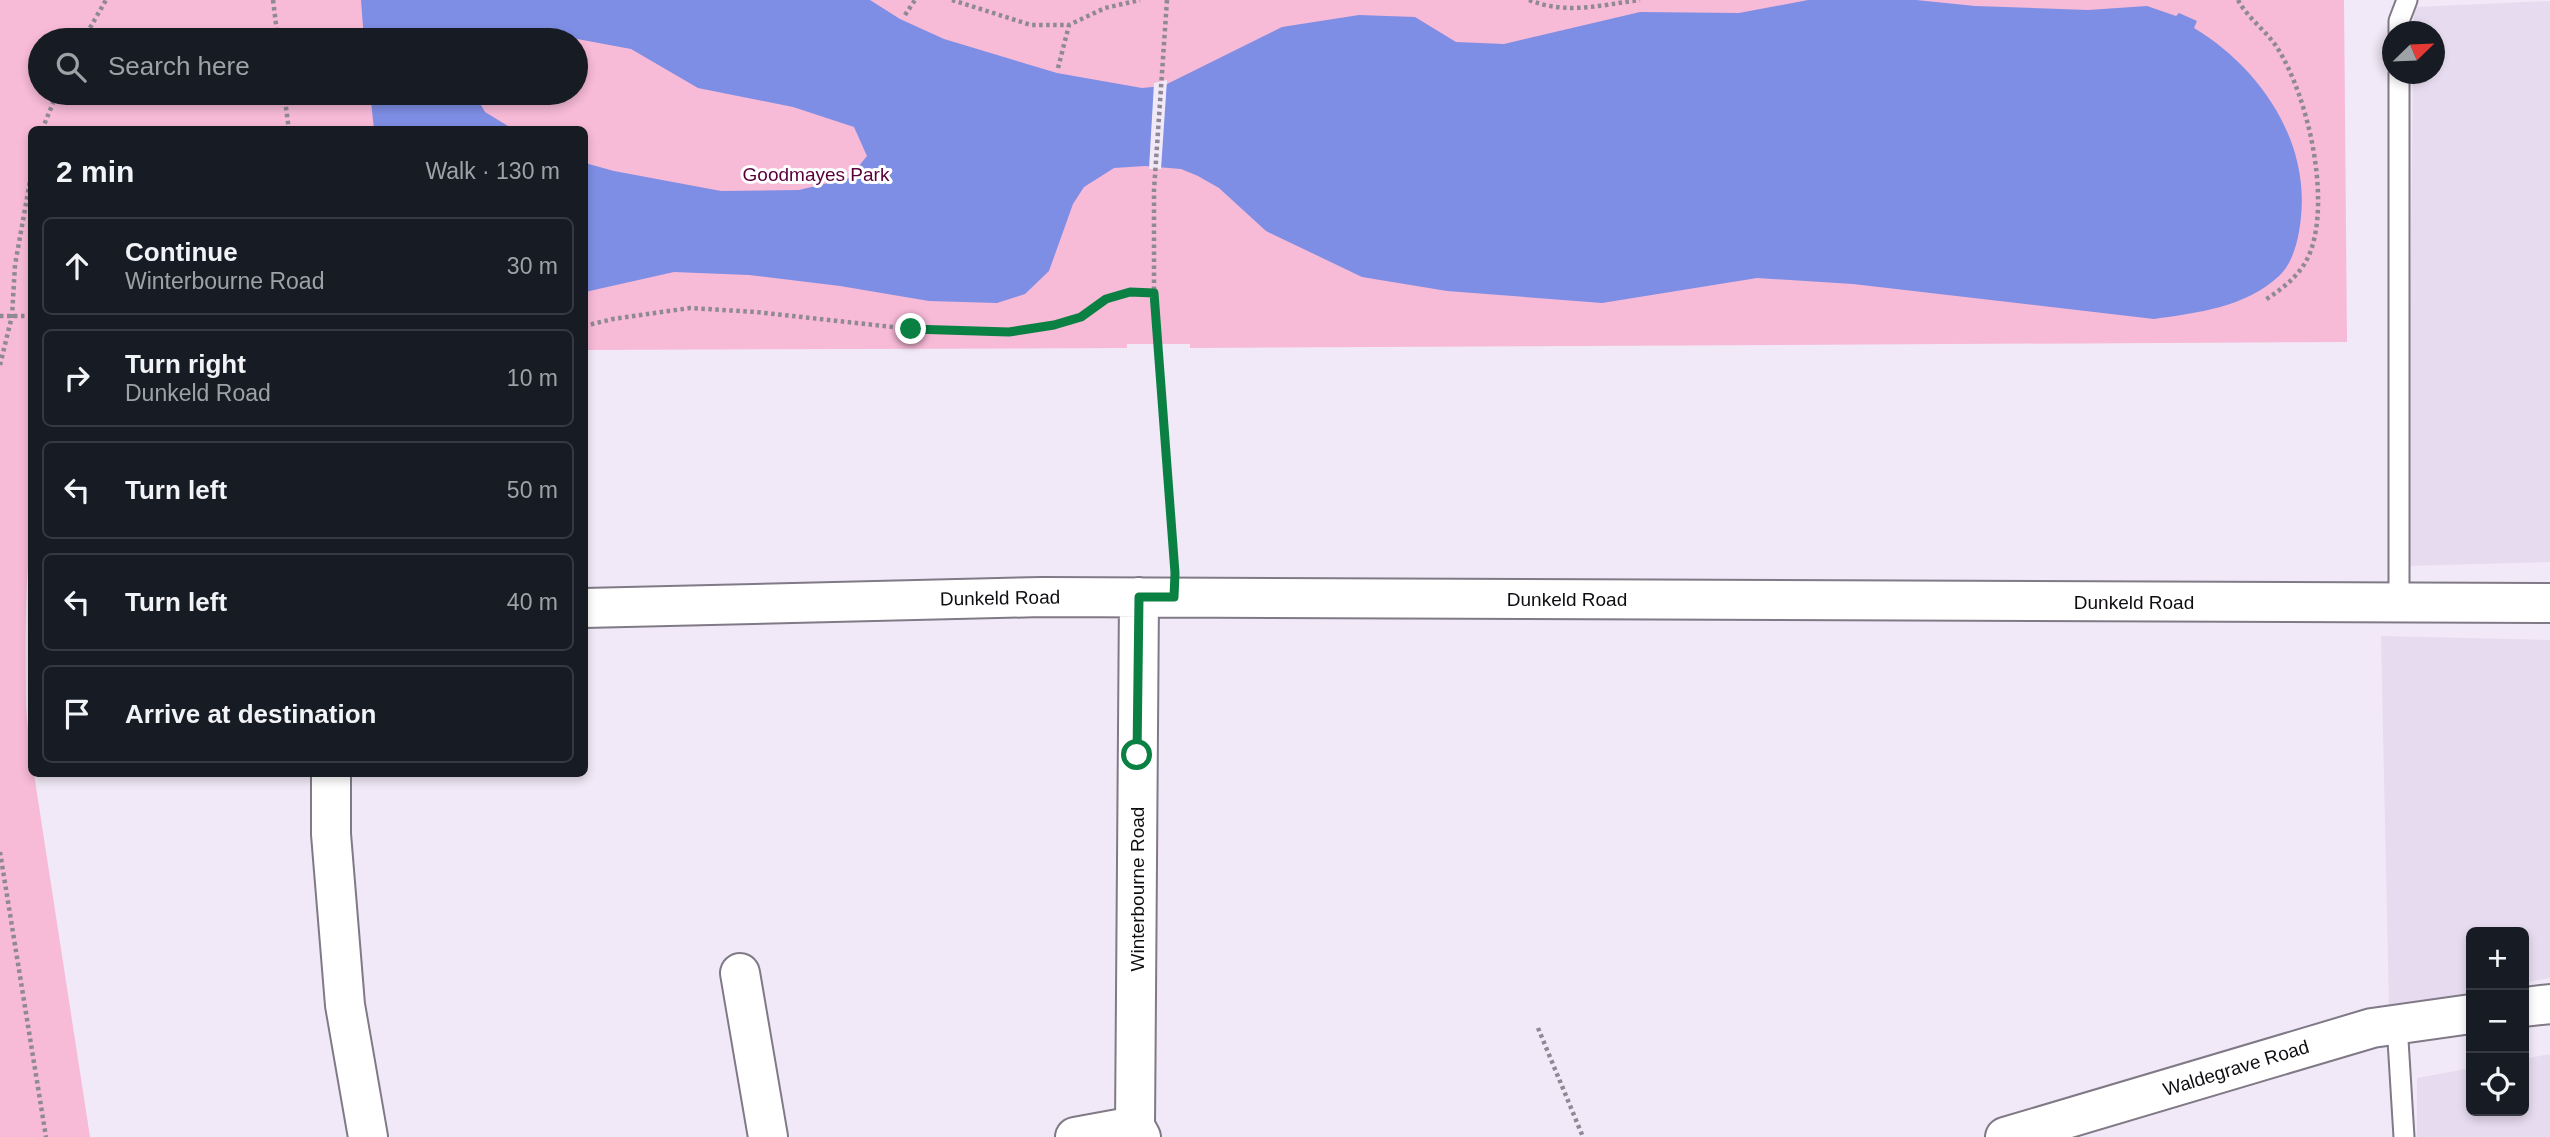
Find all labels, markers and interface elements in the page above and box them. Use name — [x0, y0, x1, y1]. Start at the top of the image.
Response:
north arrow — [2382, 21, 2445, 84]
search box — [28, 28, 588, 105]
icon: search — [52, 48, 90, 86]
text: Search here — [108, 51, 250, 81]
text: 2 min — [56, 155, 134, 188]
text: Walk · 130 m — [425, 158, 560, 184]
park label: Goodmayes Park — [743, 164, 890, 185]
text: Continue — [125, 237, 238, 267]
icon: ahead — [58, 247, 96, 285]
text: 30 m — [507, 253, 558, 279]
text: Winterbourne Road — [125, 268, 324, 294]
route end — [895, 313, 926, 344]
text: Turn right — [125, 349, 246, 379]
icon: right — [58, 359, 96, 397]
text: 10 m — [507, 365, 558, 391]
text: Dunkeld Road — [125, 380, 271, 406]
icon: left — [58, 471, 96, 509]
text: Turn left — [125, 475, 227, 505]
text: 50 m — [507, 477, 558, 503]
icon: left — [58, 583, 96, 621]
street label: Dunkeld Road — [940, 586, 1060, 610]
text: Turn left — [125, 587, 227, 617]
text: 40 m — [507, 589, 558, 615]
street label: Dunkeld Road — [1507, 589, 1627, 610]
street label: Dunkeld Road — [2074, 592, 2194, 613]
icon: arrive — [58, 695, 96, 733]
text: Arrive at destination — [125, 699, 376, 729]
route start — [1121, 739, 1152, 770]
street label: Winterbourne Road — [1127, 807, 1148, 971]
map controls — [2466, 927, 2529, 1116]
button: + — [2466, 927, 2529, 990]
button: − — [2466, 990, 2529, 1053]
street label: Waldegrave Road — [2161, 1036, 2311, 1100]
button: locate — [2466, 1053, 2529, 1116]

